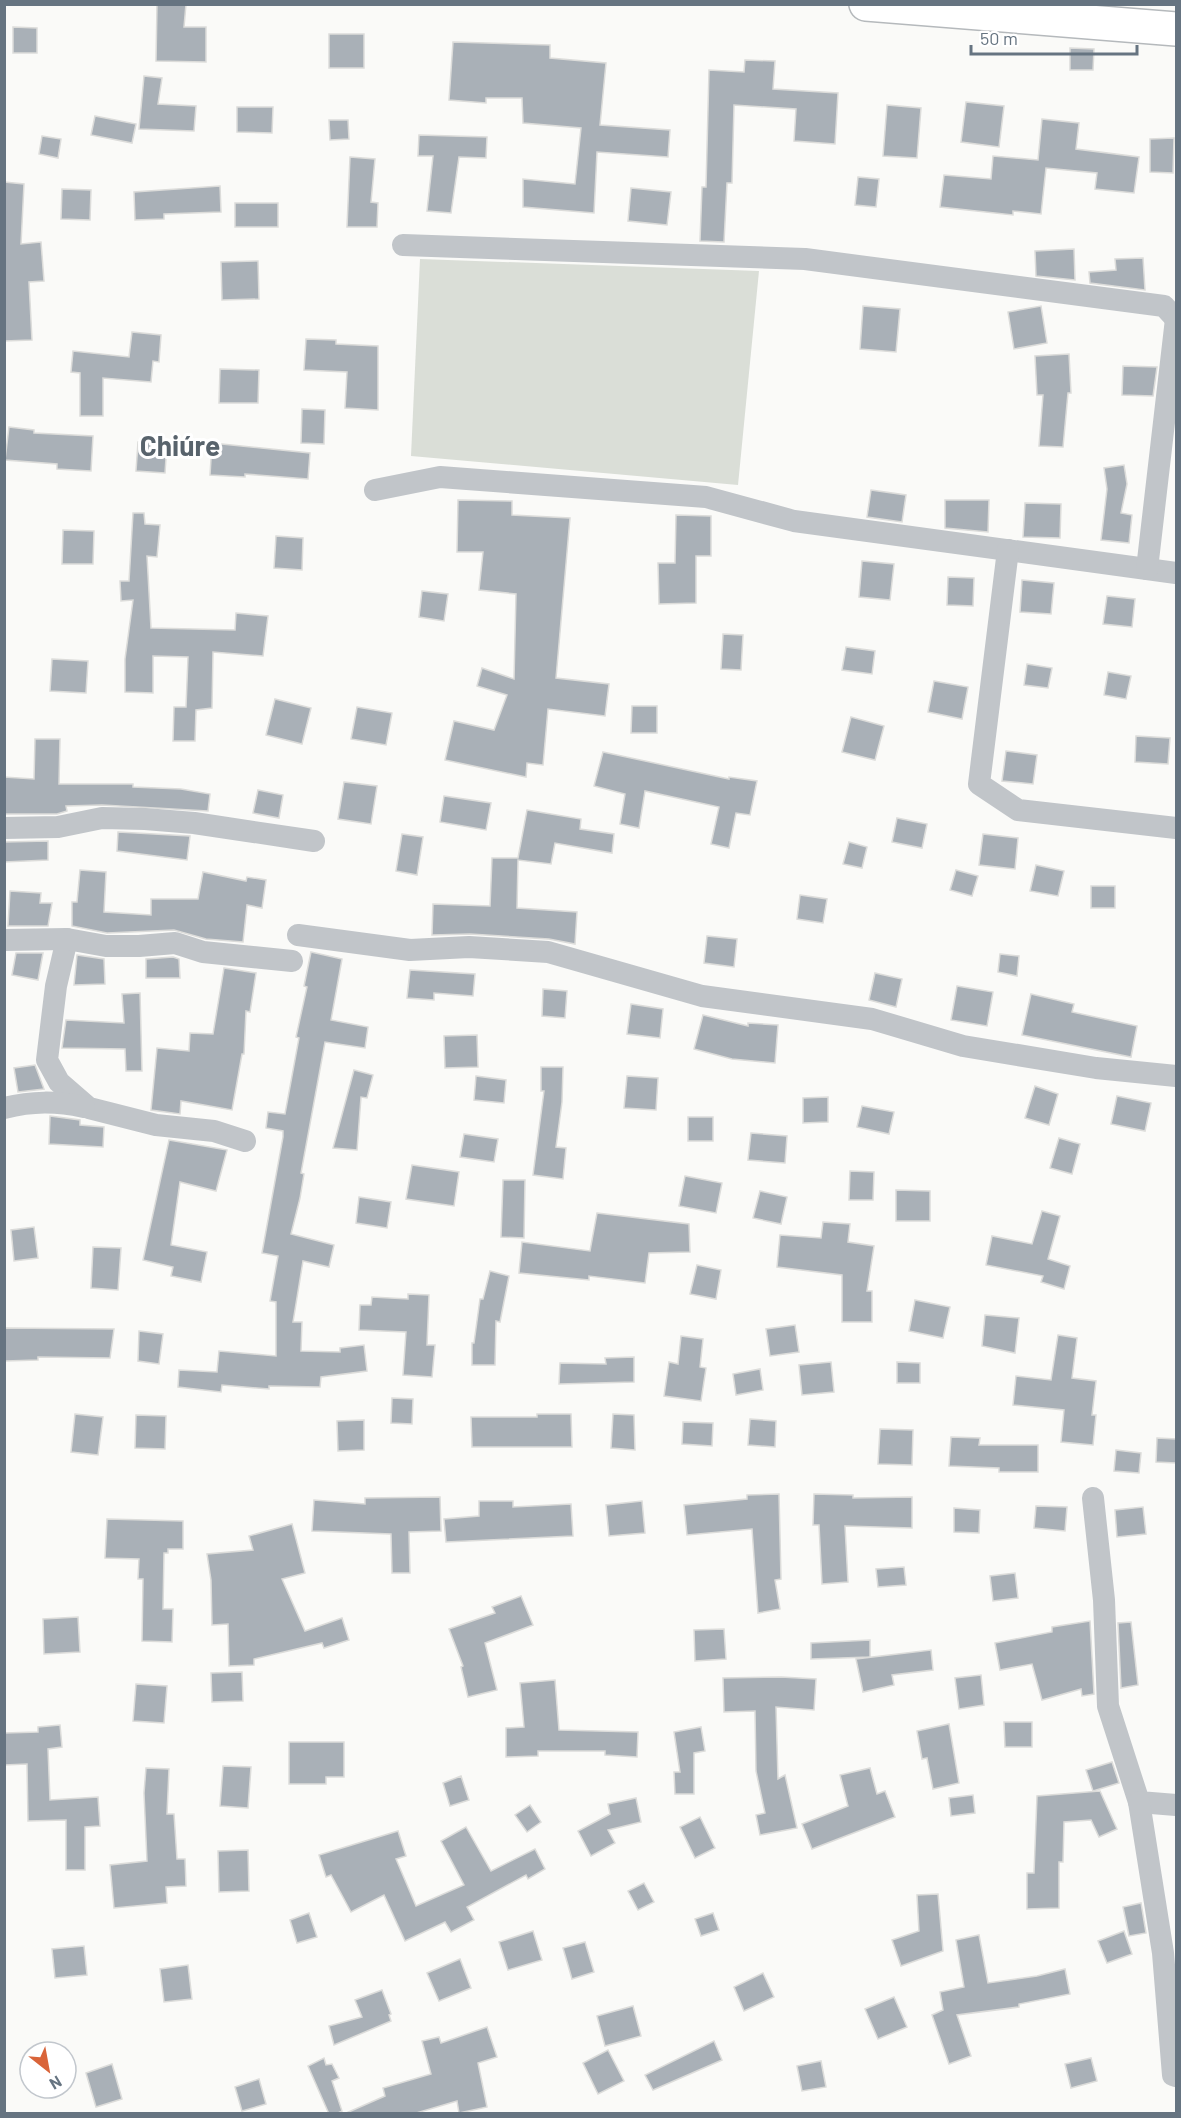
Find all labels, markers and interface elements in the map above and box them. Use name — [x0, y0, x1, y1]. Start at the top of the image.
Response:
scale bar — [971, 18, 1138, 56]
text: 50 m — [980, 27, 1018, 49]
district label: Chiúre — [140, 428, 220, 462]
north arrow — [18, 2040, 78, 2100]
text: N — [47, 2072, 65, 2094]

